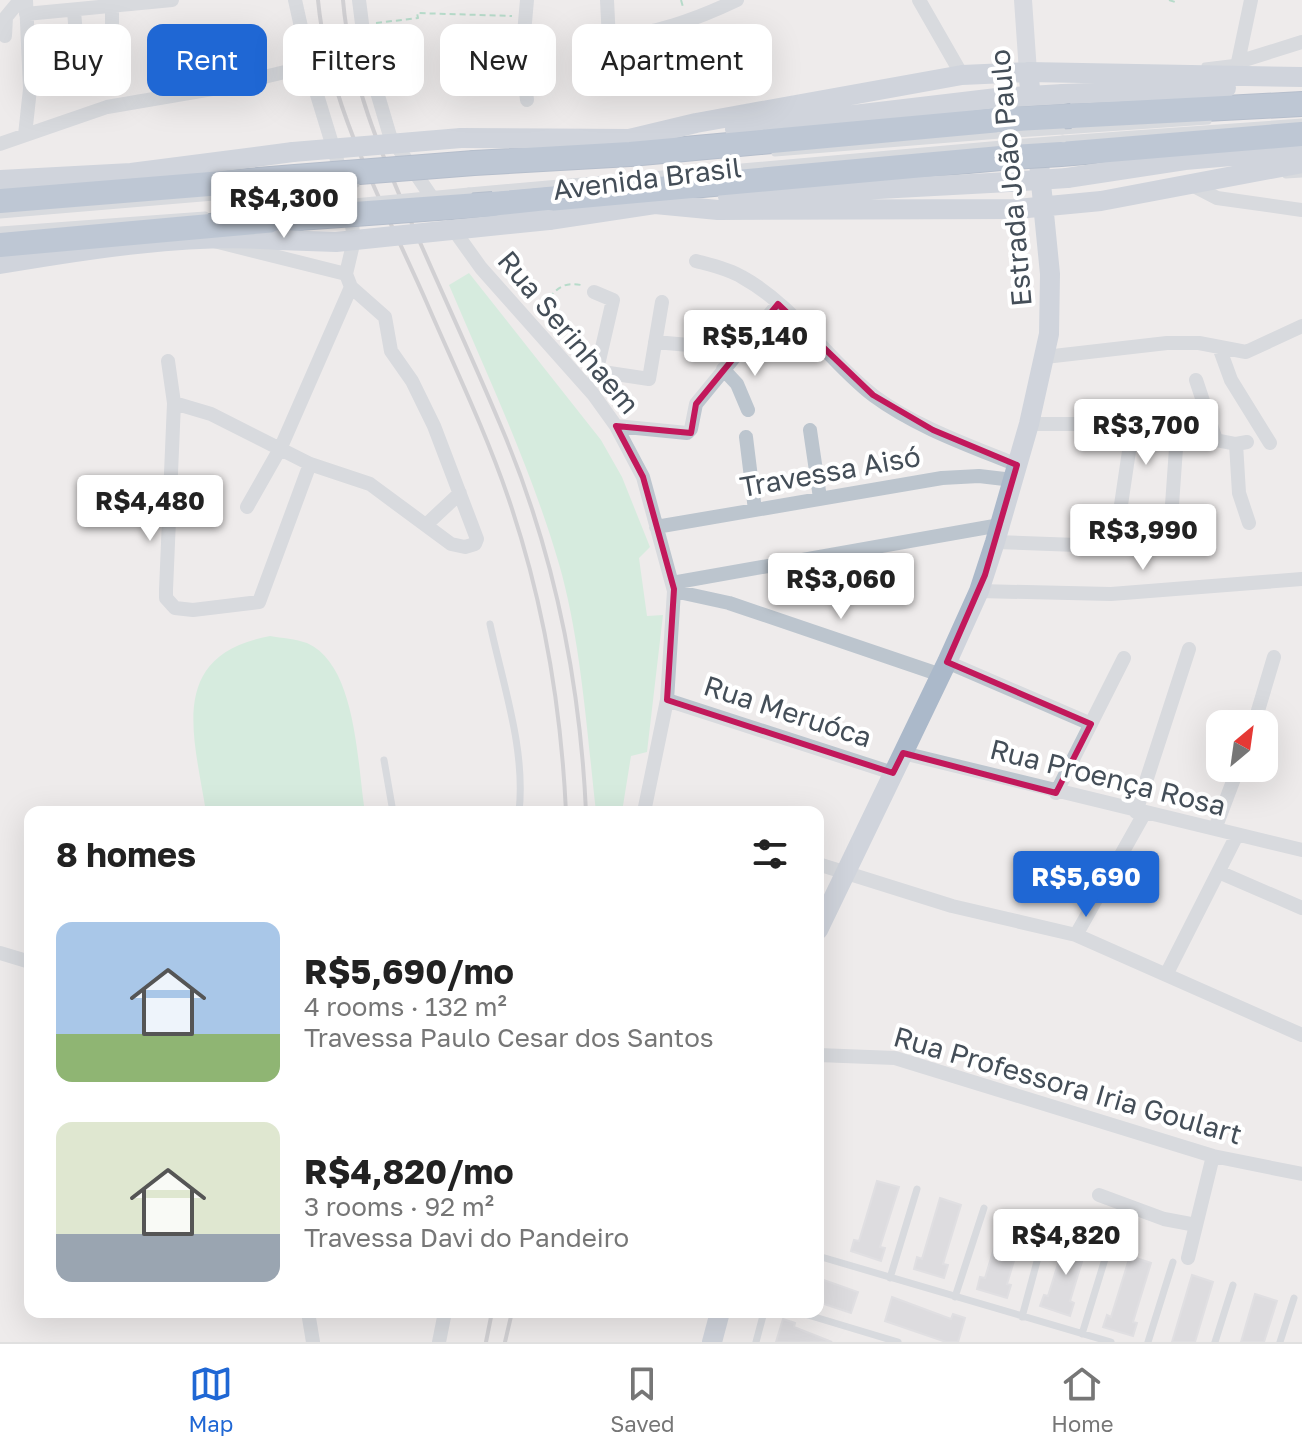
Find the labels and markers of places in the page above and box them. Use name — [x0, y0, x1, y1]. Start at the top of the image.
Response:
pin: R$4,300 — [210, 172, 358, 240]
pin: R$5,140 — [681, 310, 829, 378]
pin: R$3,700 — [1072, 399, 1220, 467]
pin: R$4,480 — [76, 475, 224, 543]
pin: R$3,990 — [1069, 504, 1217, 572]
pin: R$3,060 — [767, 553, 915, 621]
pin: R$5,690 — [1012, 851, 1160, 919]
pin: R$4,820 — [992, 1209, 1140, 1277]

